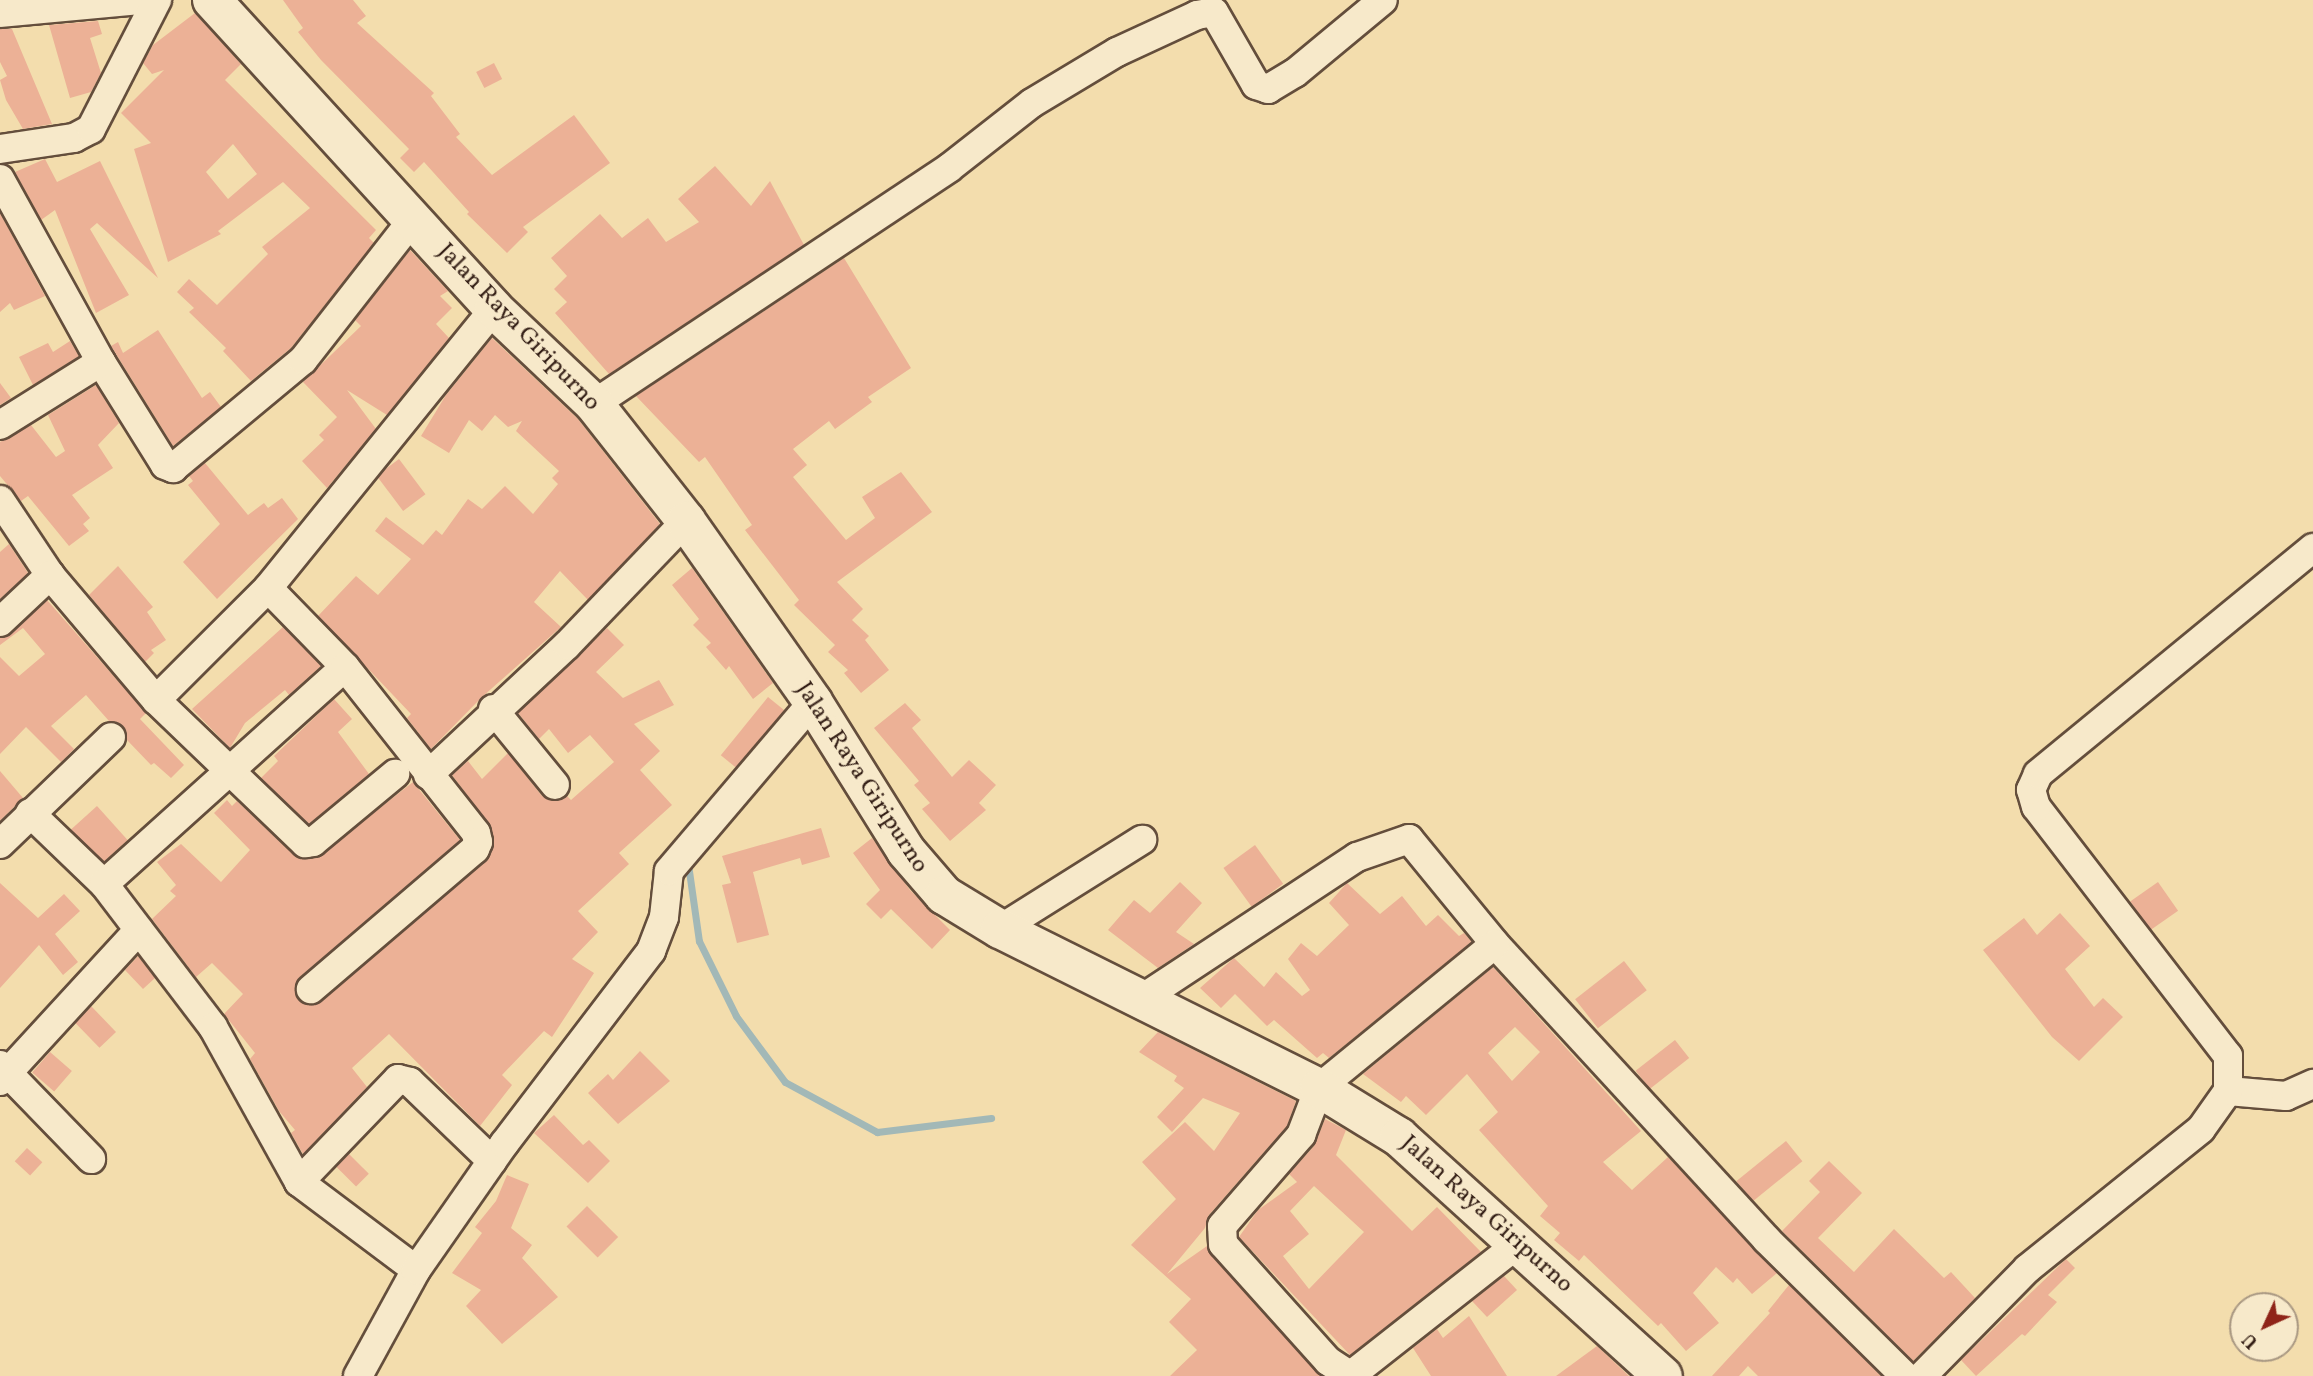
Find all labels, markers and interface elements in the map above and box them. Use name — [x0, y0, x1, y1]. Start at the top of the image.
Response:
street label: Jalan Raya Giripurno — [431, 238, 605, 418]
street label: Jalan Raya Giripurno — [788, 677, 934, 879]
street label: Jalan Raya Giripurno — [1394, 1130, 1578, 1300]
north arrow — [2229, 1292, 2299, 1362]
text: U — [2237, 1327, 2264, 1354]

